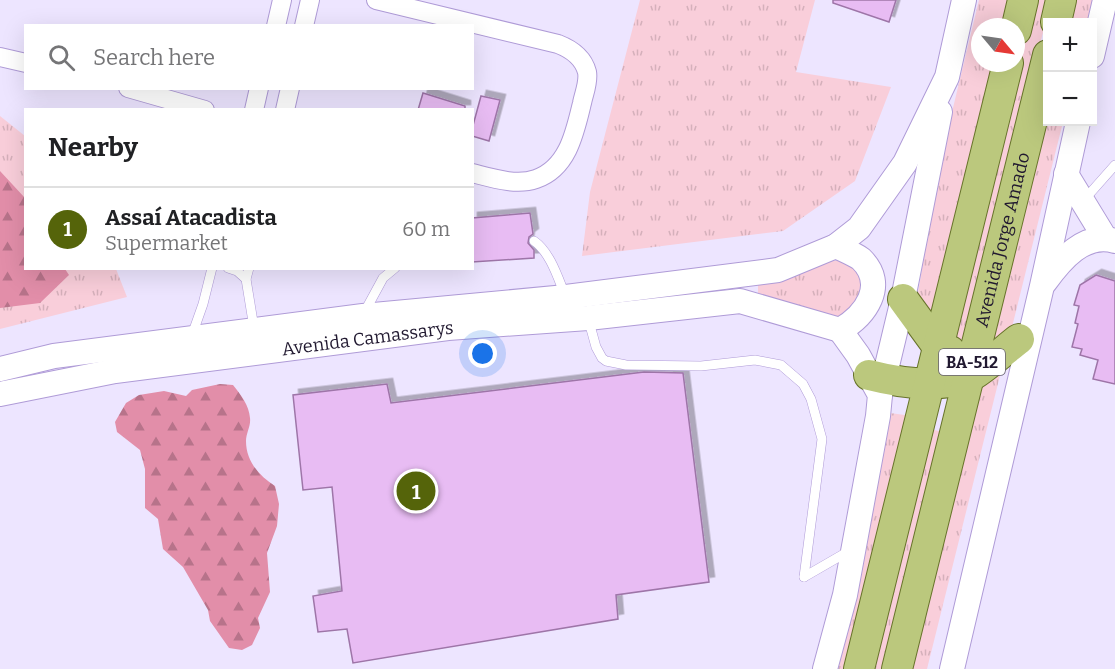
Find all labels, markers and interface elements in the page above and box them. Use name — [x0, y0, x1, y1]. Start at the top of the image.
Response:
north arrow — [971, 18, 1025, 72]
map controls — [1043, 18, 1097, 126]
button: + — [1043, 18, 1097, 72]
search box — [24, 24, 474, 90]
icon: search — [45, 41, 78, 74]
text: Search here — [93, 44, 215, 71]
button: − — [1043, 72, 1097, 126]
text: Nearby — [48, 132, 138, 163]
street label: Avenida Jorge Amado — [970, 150, 1035, 329]
text: Assaí Atacadista — [105, 204, 277, 231]
text: 1 — [63, 217, 72, 241]
text: 60 m — [402, 217, 450, 241]
text: Supermarket — [105, 231, 228, 255]
street label: Avenida Camassarys — [281, 317, 454, 360]
your location — [468, 339, 497, 368]
road number: BA-512 — [939, 349, 1005, 375]
pin: 1 — [396, 468, 436, 514]

